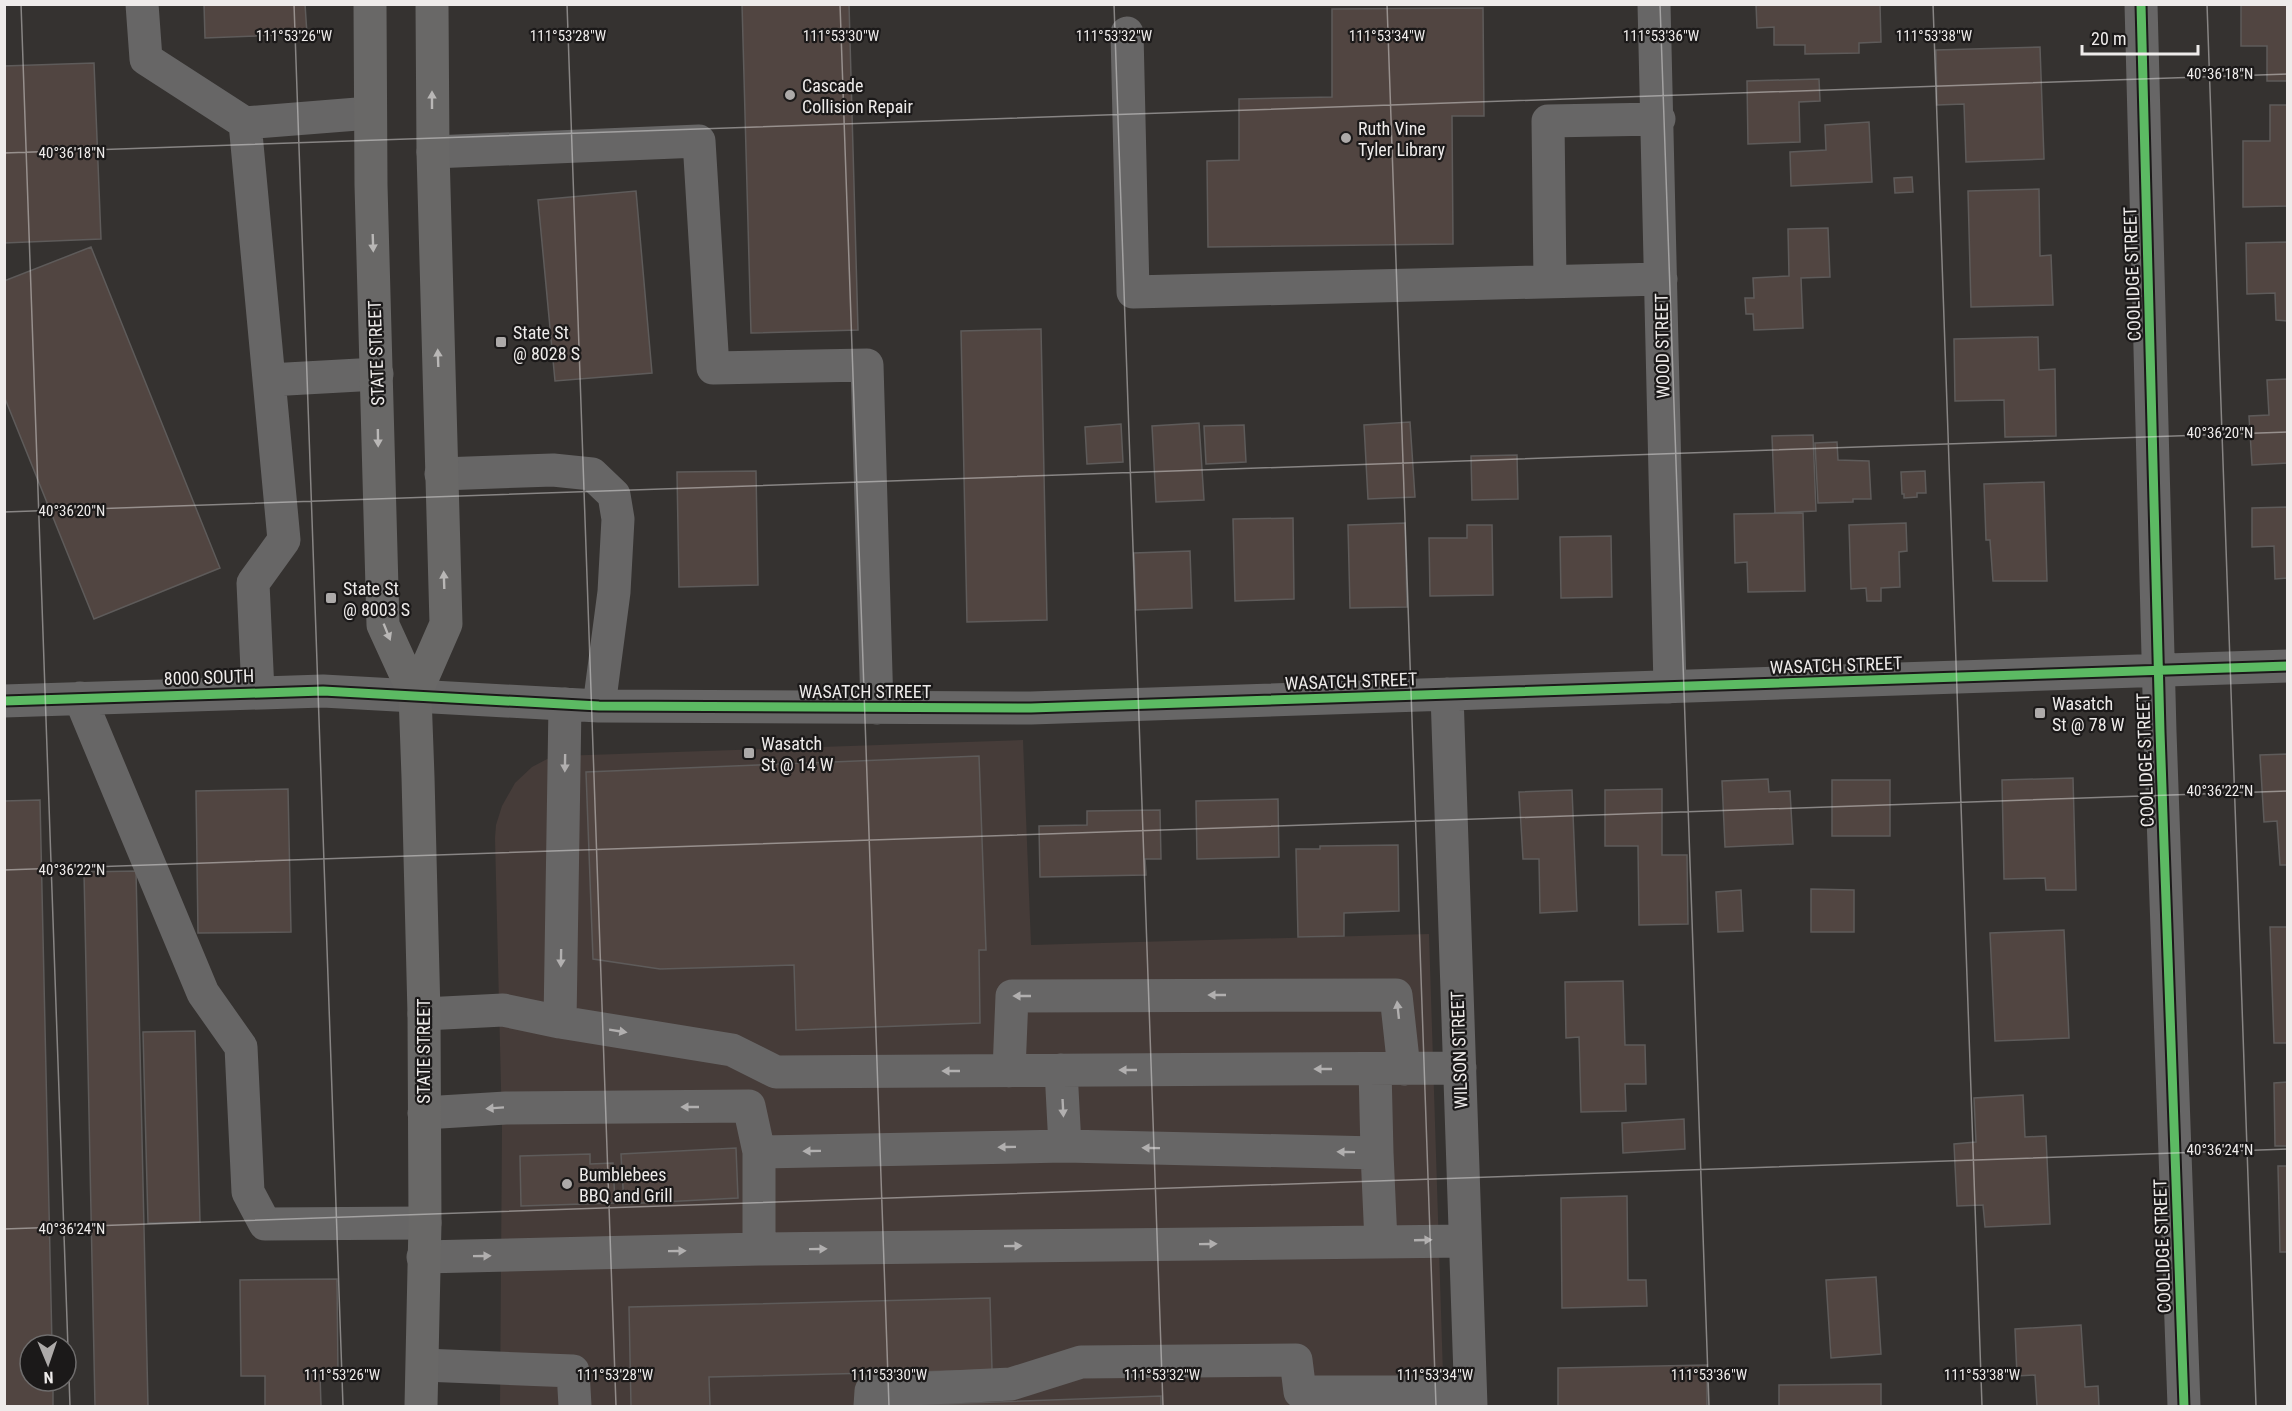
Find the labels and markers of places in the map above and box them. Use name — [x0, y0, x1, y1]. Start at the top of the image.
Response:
place label: Cascade Collision Repair — [802, 75, 913, 117]
marker: Cascade Collision Repair — [783, 88, 797, 102]
place label: Ruth Vine Tyler Library — [1358, 118, 1445, 160]
marker: Ruth Vine Tyler Library — [1339, 131, 1353, 145]
place label: State St @ 8028 S — [513, 322, 580, 364]
marker: State St @ 8028 S — [494, 335, 508, 349]
place label: State St @ 8003 S — [343, 578, 410, 620]
marker: State St @ 8003 S — [324, 591, 338, 605]
place label: Wasatch St @ 78 W — [2052, 693, 2125, 735]
marker: Wasatch St @ 78 W — [2033, 706, 2047, 720]
place label: Wasatch St @ 14 W — [761, 733, 834, 775]
marker: Wasatch St @ 14 W — [742, 746, 756, 760]
place label: Bumblebees BBQ and Grill — [579, 1164, 673, 1206]
marker: Bumblebees BBQ and Grill — [560, 1177, 574, 1191]

